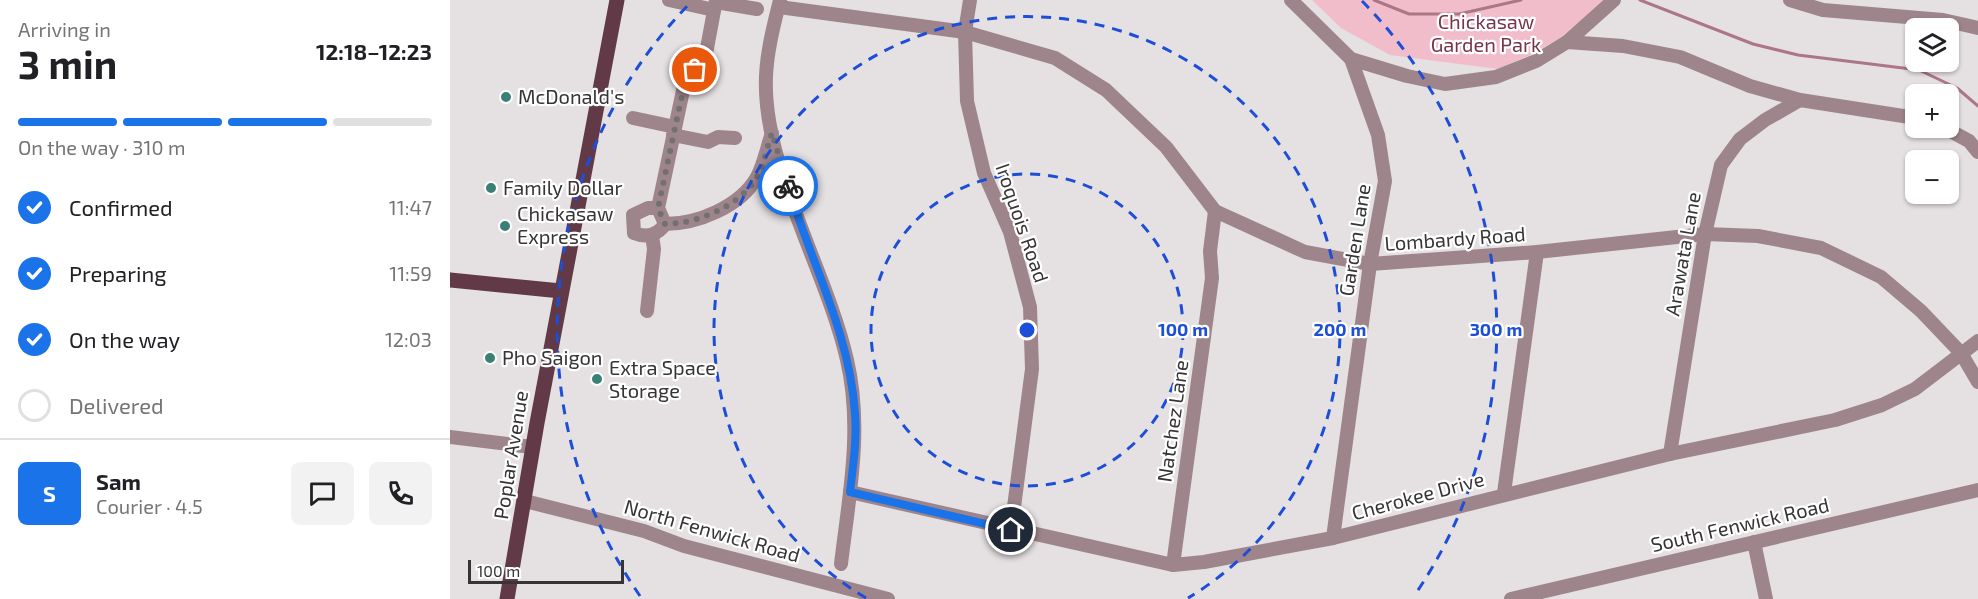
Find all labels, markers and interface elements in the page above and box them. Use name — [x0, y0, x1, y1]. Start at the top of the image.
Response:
park label: Chickasaw Garden Park — [1431, 9, 1541, 56]
text: Arriving in — [18, 17, 111, 41]
map controls — [1905, 18, 1959, 204]
button: layers — [1905, 18, 1959, 72]
text: 12:18–12:23 — [316, 38, 432, 64]
text: 3 min — [18, 40, 117, 87]
pin — [669, 44, 720, 95]
icon: bag — [678, 53, 711, 86]
place label: McDonald's — [518, 84, 624, 108]
button: + — [1905, 84, 1959, 138]
marker: McDonald's — [499, 90, 513, 104]
text: On the way · 310 m — [18, 135, 185, 159]
button: − — [1905, 150, 1959, 204]
courier — [758, 156, 818, 216]
street label: Iroquois Road — [991, 160, 1055, 285]
icon: bike — [772, 170, 805, 203]
place label: Family Dollar — [503, 175, 622, 199]
marker: Family Dollar — [484, 181, 498, 195]
street label: Garden Lane — [1333, 182, 1375, 298]
street label: Arawata Lane — [1659, 190, 1705, 318]
icon: check — [18, 191, 51, 224]
text: Confirmed — [69, 194, 173, 220]
text: 11:47 — [389, 195, 432, 219]
place label: Chickasaw Express — [517, 201, 614, 248]
marker: Chickasaw Express — [498, 219, 512, 233]
street label: Lombardy Road — [1384, 221, 1526, 255]
icon: check — [18, 257, 51, 290]
text: Preparing — [69, 260, 167, 286]
text: 11:59 — [389, 261, 432, 285]
text: 100 m — [1158, 318, 1208, 340]
text: 200 m — [1314, 318, 1366, 340]
text: 300 m — [1470, 318, 1522, 340]
centre of rings — [1017, 320, 1037, 340]
icon: check — [18, 323, 51, 356]
text: On the way — [69, 326, 180, 352]
text: 12:03 — [385, 327, 432, 351]
place label: Pho Saigon — [502, 345, 602, 369]
marker: Pho Saigon — [483, 351, 497, 365]
place label: Extra Space Storage — [609, 355, 716, 402]
street label: Natchez Lane — [1152, 358, 1192, 483]
marker: Extra Space Storage — [590, 372, 604, 386]
street label: Poplar Avenue — [488, 389, 532, 521]
text: Delivered — [69, 392, 164, 418]
button: chat — [291, 462, 354, 525]
button: phone — [369, 462, 432, 525]
street label: Cherokee Drive — [1349, 466, 1487, 524]
text: Sam — [96, 468, 141, 494]
text: S — [43, 480, 56, 506]
street label: South Fenwick Road — [1648, 492, 1831, 556]
street label: North Fenwick Road — [622, 493, 803, 567]
text: Courier · 4.5 — [96, 494, 203, 518]
pin — [985, 504, 1036, 555]
icon: home — [994, 513, 1027, 546]
scale bar — [468, 557, 624, 584]
text: 100 m — [477, 561, 520, 580]

